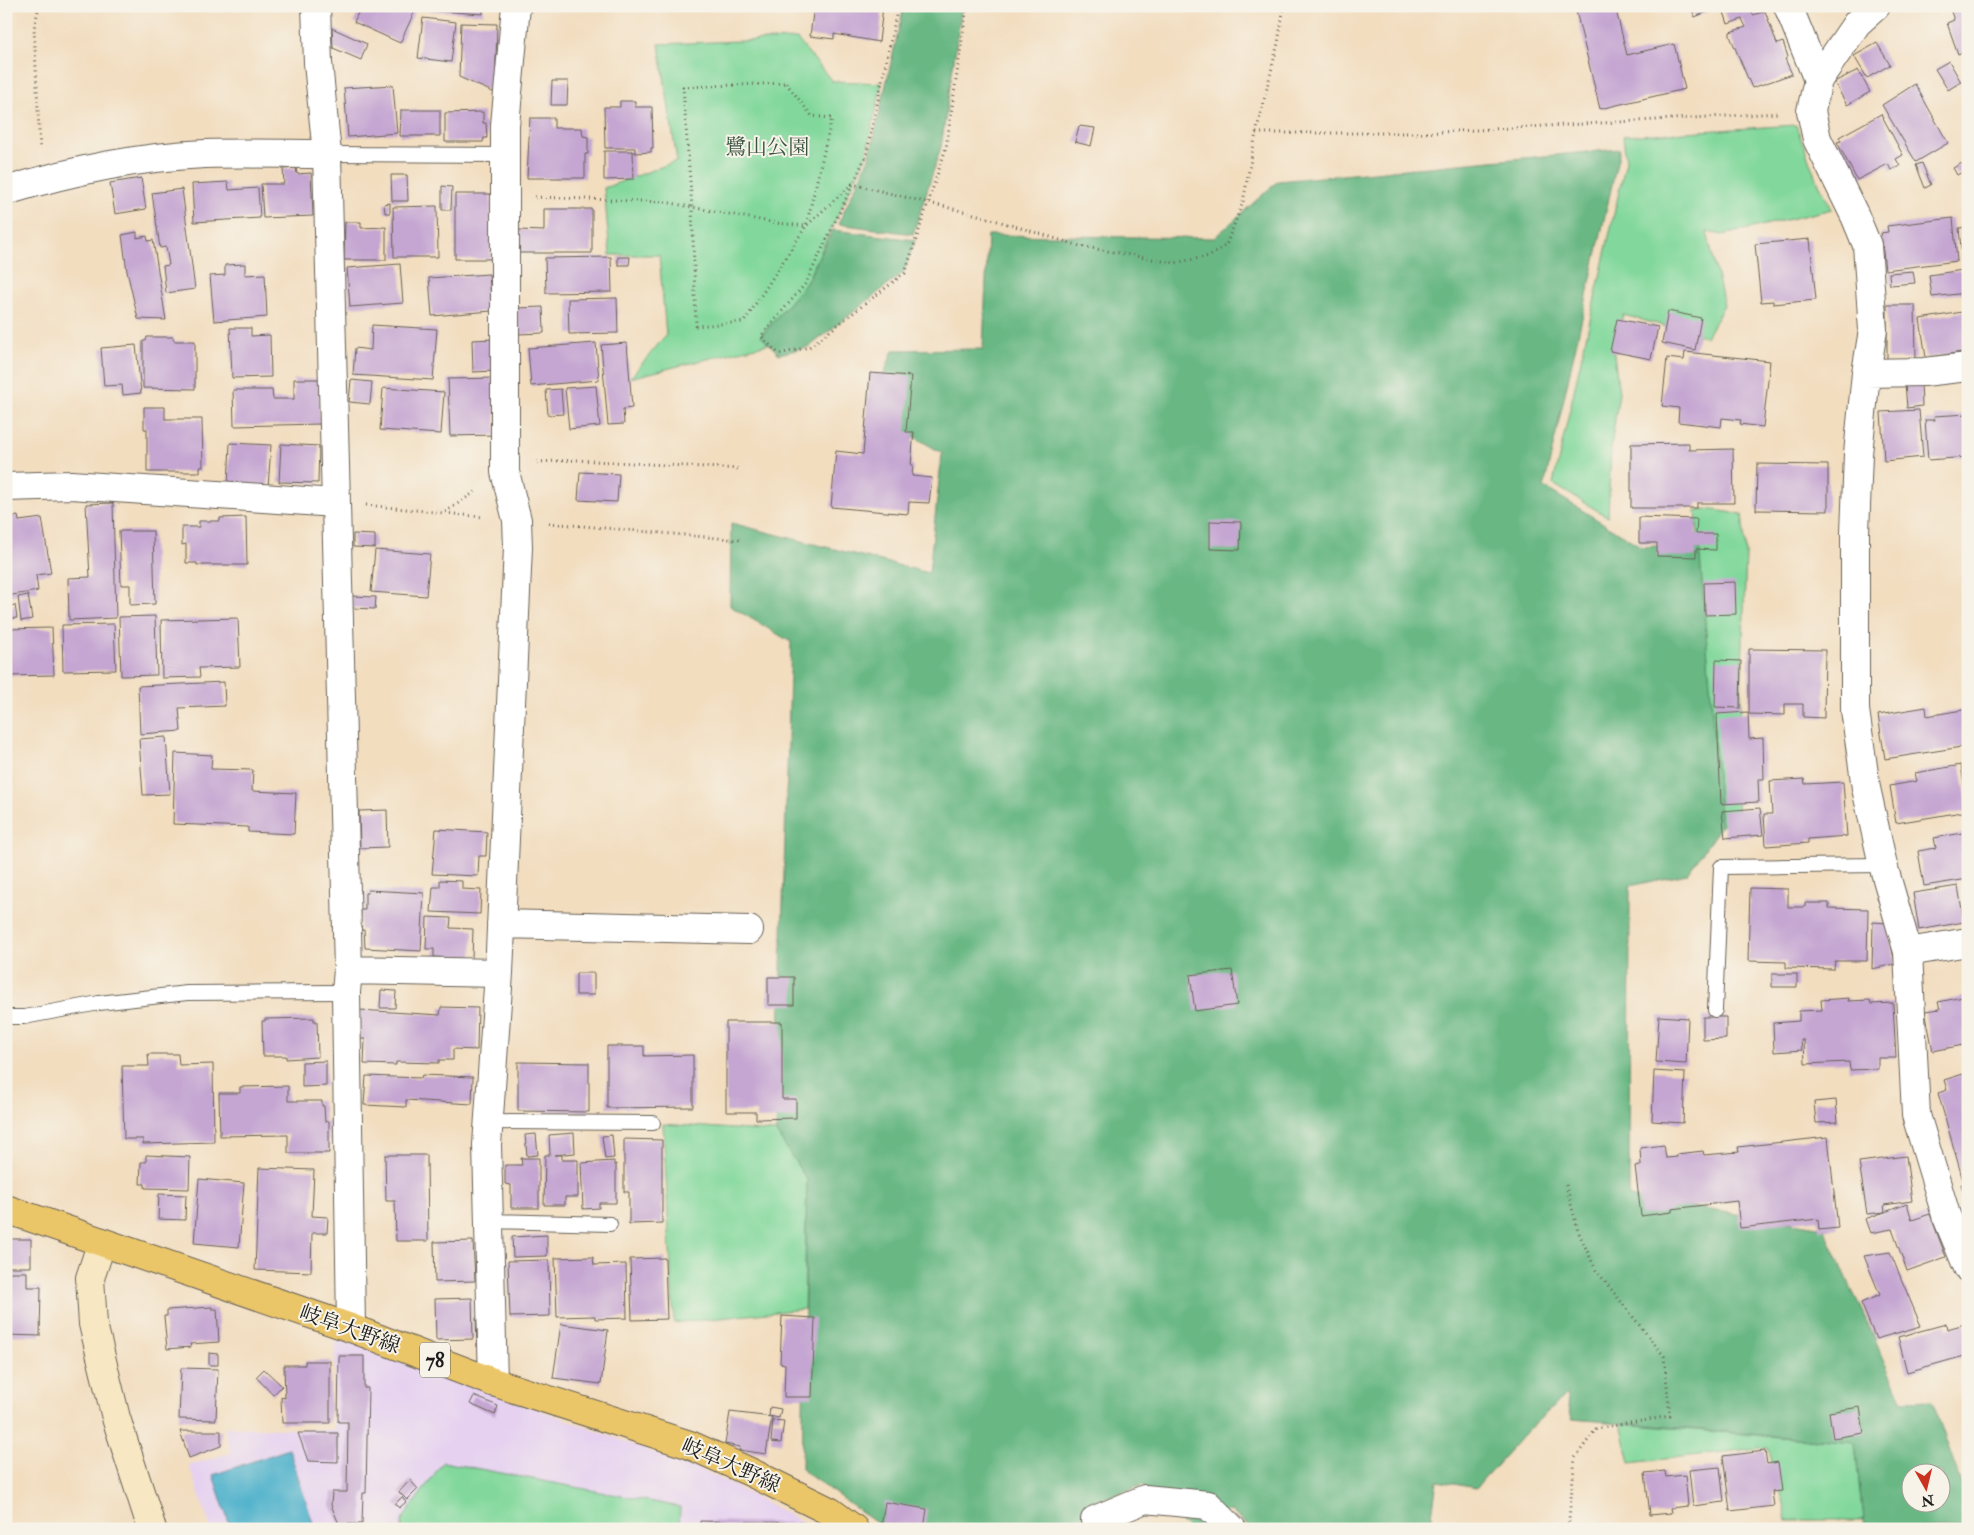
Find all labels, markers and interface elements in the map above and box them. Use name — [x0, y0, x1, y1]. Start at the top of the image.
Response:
park label: 鷺山公園 — [725, 134, 809, 161]
street label: 岐阜大野線 — [296, 1299, 404, 1360]
road number: 78 — [420, 1342, 450, 1378]
street label: 岐阜大野線 — [677, 1432, 784, 1499]
north arrow — [1902, 1462, 1952, 1512]
text: N — [1920, 1491, 1936, 1510]

